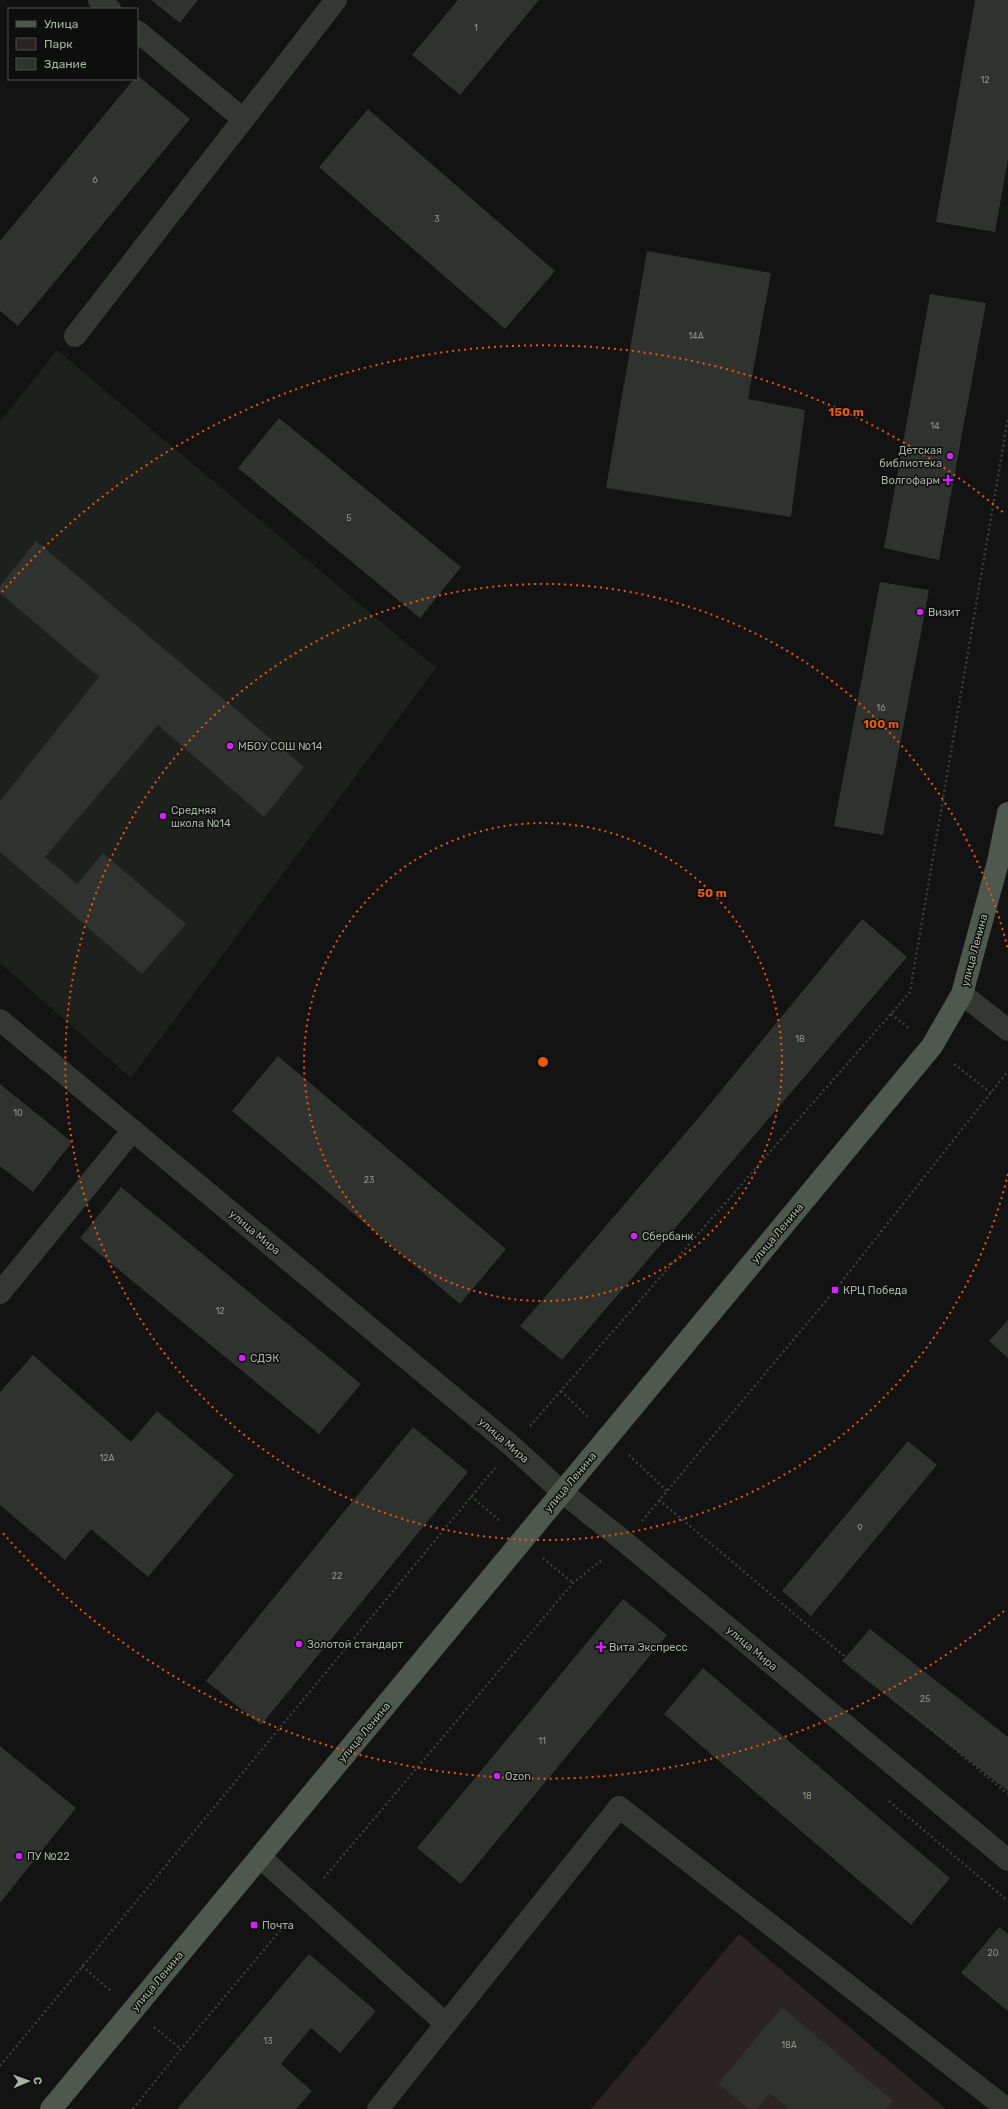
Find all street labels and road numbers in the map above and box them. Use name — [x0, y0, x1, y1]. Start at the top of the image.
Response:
street label: улица Ленина — [959, 913, 990, 988]
street label: улица Ленина — [748, 1201, 806, 1266]
street label: улица Мира — [227, 1207, 283, 1257]
street label: улица Мира — [476, 1415, 531, 1466]
street label: улица Ленина — [541, 1450, 599, 1515]
street label: улица Мира — [724, 1623, 780, 1673]
street label: улица Ленина — [335, 1700, 393, 1765]
street label: улица Ленина — [128, 1949, 186, 2014]

